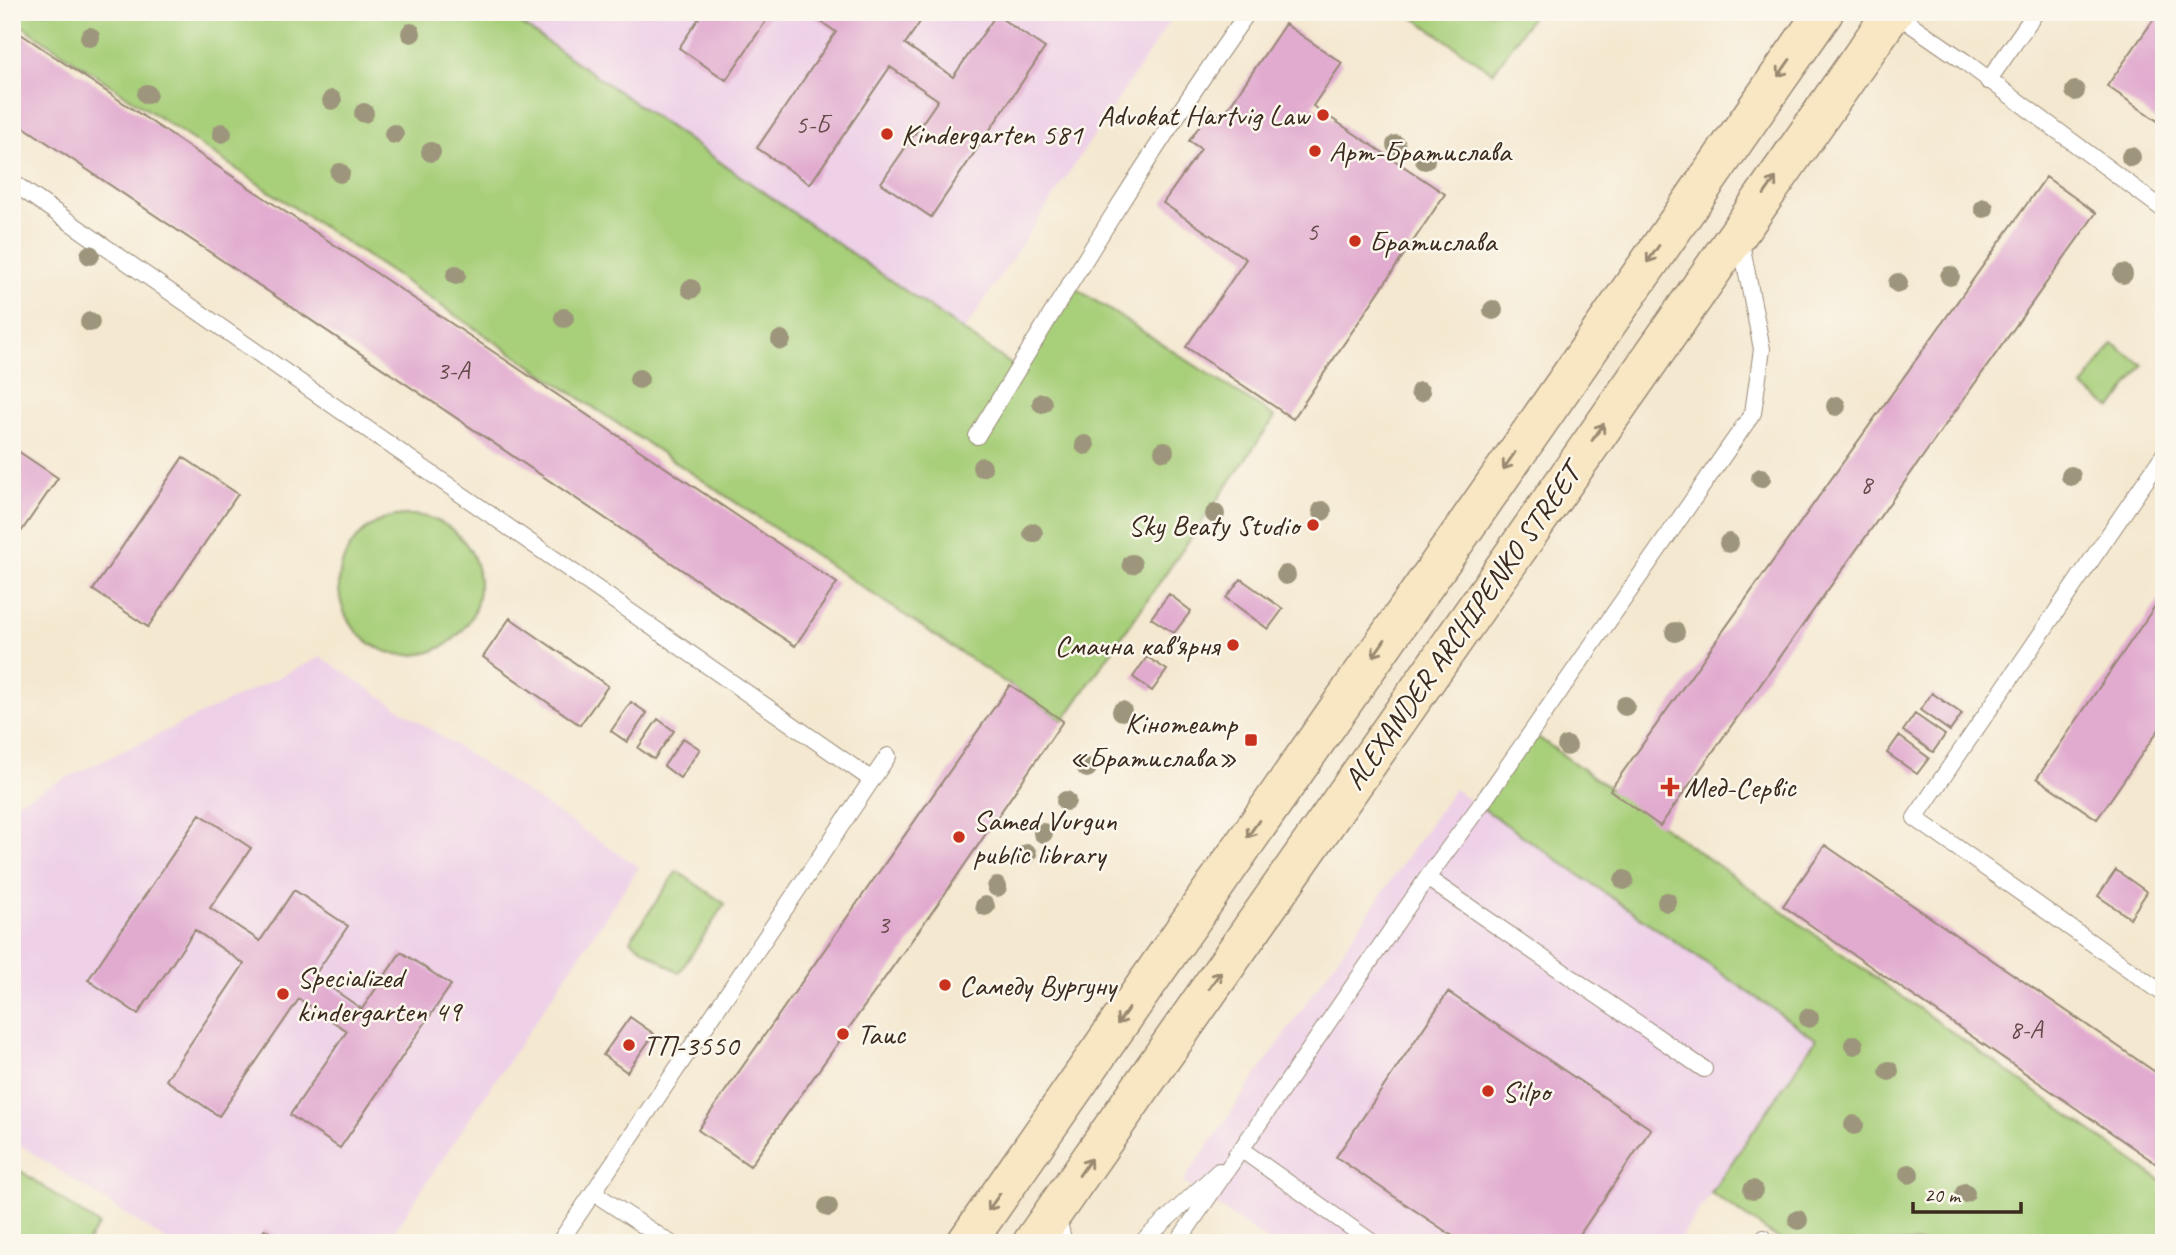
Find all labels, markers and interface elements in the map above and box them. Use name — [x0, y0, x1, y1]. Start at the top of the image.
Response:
one-way arrow — [1777, 58, 1791, 77]
place label: Advokat Hartvig Law — [1097, 96, 1311, 134]
marker: Advokat Hartvig Law — [1315, 107, 1331, 123]
house number: 5-Б — [795, 108, 832, 141]
place label: Kindergarten 581 — [901, 115, 1084, 153]
marker: Kindergarten 581 — [879, 126, 895, 142]
place label: Арт-Братислава — [1329, 132, 1513, 170]
marker: Арт-Братислава — [1307, 143, 1323, 159]
one-way arrow — [1763, 177, 1777, 196]
house number: 5 — [1306, 215, 1319, 248]
place label: Братислава — [1369, 222, 1498, 260]
marker: Братислава — [1347, 233, 1363, 249]
one-way arrow — [1646, 244, 1660, 263]
house number: 3-А — [436, 354, 472, 387]
one-way arrow — [1591, 423, 1605, 442]
street label: ALEXANDER ARCHIPENKO STREET — [1335, 451, 1593, 797]
one-way arrow — [1502, 451, 1516, 470]
house number: 8 — [1860, 468, 1874, 501]
place label: Sky Beaty Studio — [1128, 506, 1302, 544]
marker: Sky Beaty Studio — [1305, 517, 1321, 533]
place label: Смачна кав'ярня — [1055, 626, 1222, 664]
marker: Смачна кав'ярня — [1225, 637, 1241, 653]
one-way arrow — [1372, 638, 1386, 657]
place label: Кінотеатр «Братислава» — [1069, 704, 1239, 776]
marker: Кінотеатр «Братислава» — [1243, 732, 1259, 748]
place label: Мед-Сервіс — [1684, 768, 1797, 806]
marker: Мед-Сервіс — [1662, 779, 1678, 795]
place label: Samed Vurgun public library — [973, 801, 1117, 873]
one-way arrow — [1246, 819, 1260, 838]
marker: Samed Vurgun public library — [951, 829, 967, 845]
house number: 3 — [877, 908, 891, 941]
place label: Specialized kindergarten 49 — [297, 958, 463, 1030]
place label: Самеду Вургуну — [959, 966, 1119, 1004]
one-way arrow — [1208, 971, 1222, 990]
marker: Самеду Вургуну — [937, 977, 953, 993]
marker: Specialized kindergarten 49 — [275, 986, 291, 1002]
one-way arrow — [1116, 1006, 1130, 1025]
house number: 8-А — [2009, 1013, 2045, 1046]
place label: Таис — [857, 1015, 906, 1053]
place label: ТП-3550 — [643, 1026, 741, 1064]
marker: Таис — [835, 1026, 851, 1042]
marker: ТП-3550 — [621, 1037, 637, 1053]
place label: Silpo — [1502, 1072, 1553, 1110]
marker: Silpo — [1480, 1083, 1496, 1099]
one-way arrow — [1078, 1158, 1092, 1177]
scale bar — [1913, 1171, 2022, 1215]
text: 20 m — [1924, 1182, 1962, 1208]
one-way arrow — [987, 1192, 1001, 1211]

